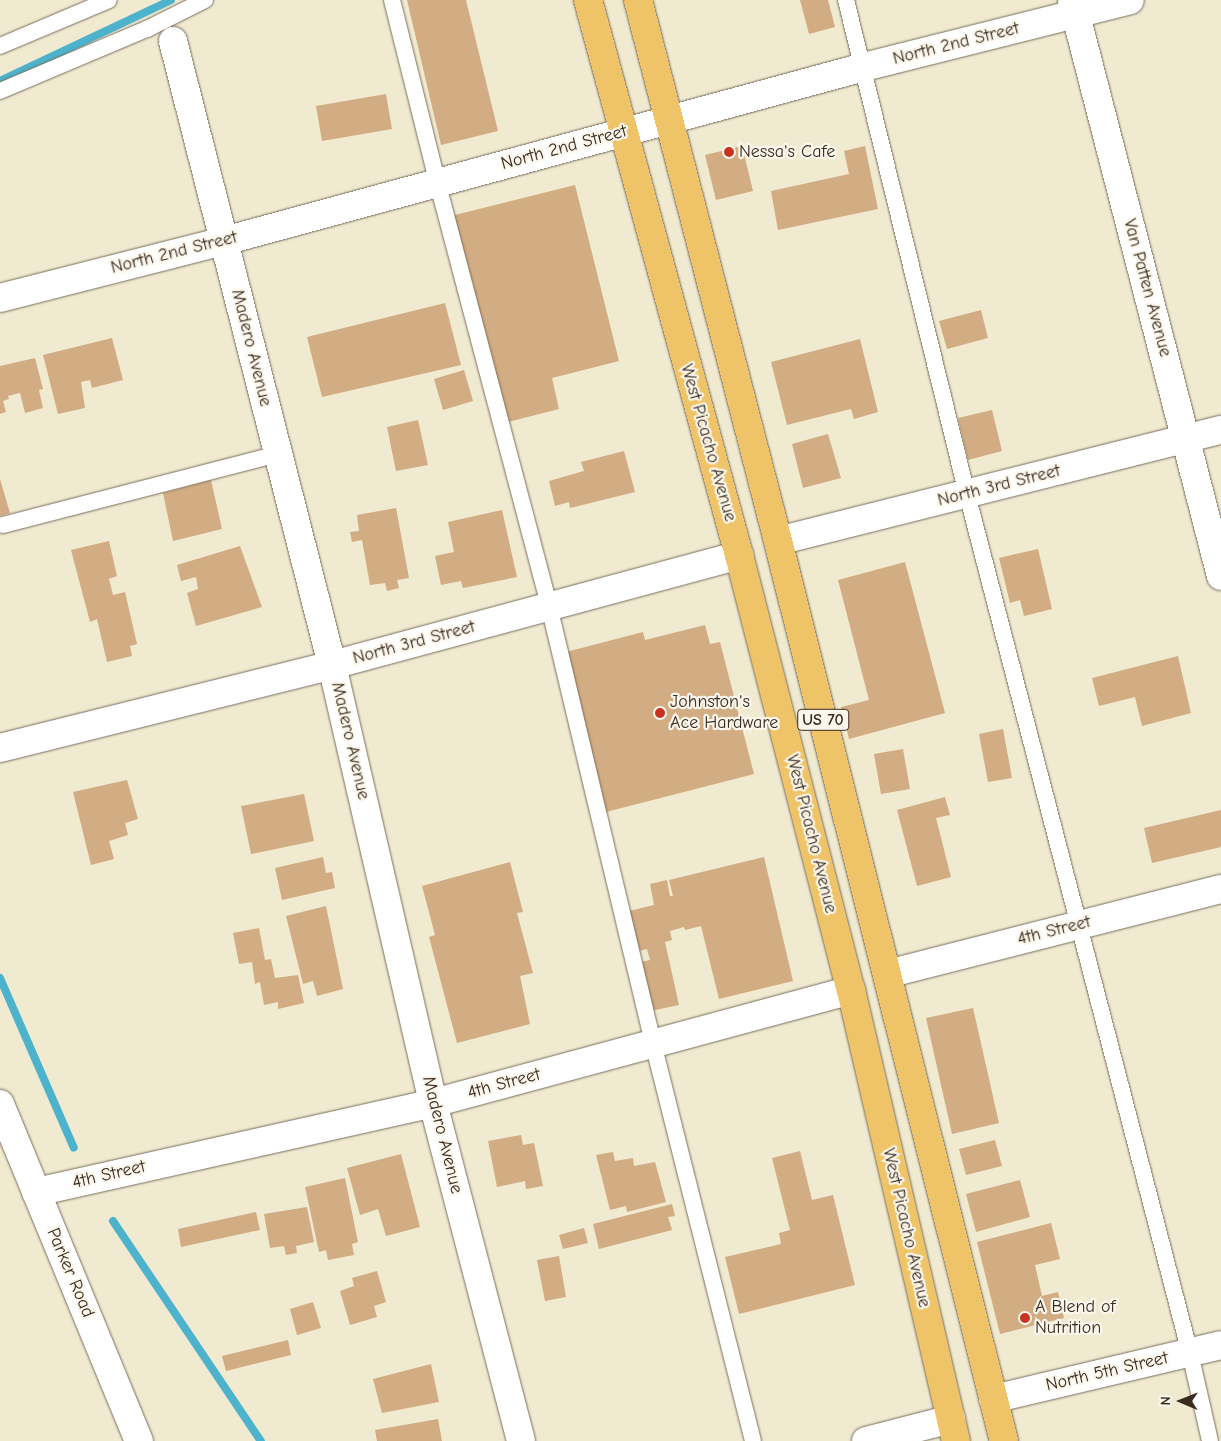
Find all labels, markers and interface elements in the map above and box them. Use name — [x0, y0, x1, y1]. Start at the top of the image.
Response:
street label: North 2nd Street — [891, 18, 1021, 70]
street label: North 2nd Street — [499, 121, 629, 175]
place label: Nessa's Cafe — [739, 141, 835, 163]
marker: Nessa's Cafe — [723, 146, 735, 158]
street label: Van Patten Avenue — [1118, 217, 1176, 359]
street label: North 2nd Street — [109, 227, 239, 279]
street label: Madero Avenue — [226, 287, 276, 409]
street label: West Picacho Avenue — [675, 362, 741, 524]
street label: North 3rd Street — [935, 460, 1063, 512]
street label: North 3rd Street — [351, 616, 477, 670]
street label: Madero Avenue — [326, 680, 374, 802]
place label: Johnston's Ace Hardware — [670, 692, 778, 734]
road number: US 70 — [797, 706, 849, 734]
marker: Johnston's Ace Hardware — [654, 707, 666, 719]
street label: West Picacho Avenue — [781, 752, 841, 916]
street label: 4th Street — [1015, 911, 1093, 951]
street label: 4th Street — [465, 1064, 543, 1104]
street label: Madero Avenue — [417, 1074, 467, 1196]
street label: West Picacho Avenue — [877, 1146, 935, 1310]
street label: 4th Street — [70, 1156, 148, 1194]
street label: Parker Road — [41, 1225, 99, 1321]
place label: A Blend of Nutrition — [1035, 1297, 1116, 1340]
marker: A Blend of Nutrition — [1019, 1312, 1031, 1324]
street label: North 5th Street — [1044, 1347, 1170, 1397]
north arrow — [1156, 1376, 1206, 1426]
text: N — [1157, 1396, 1174, 1405]

